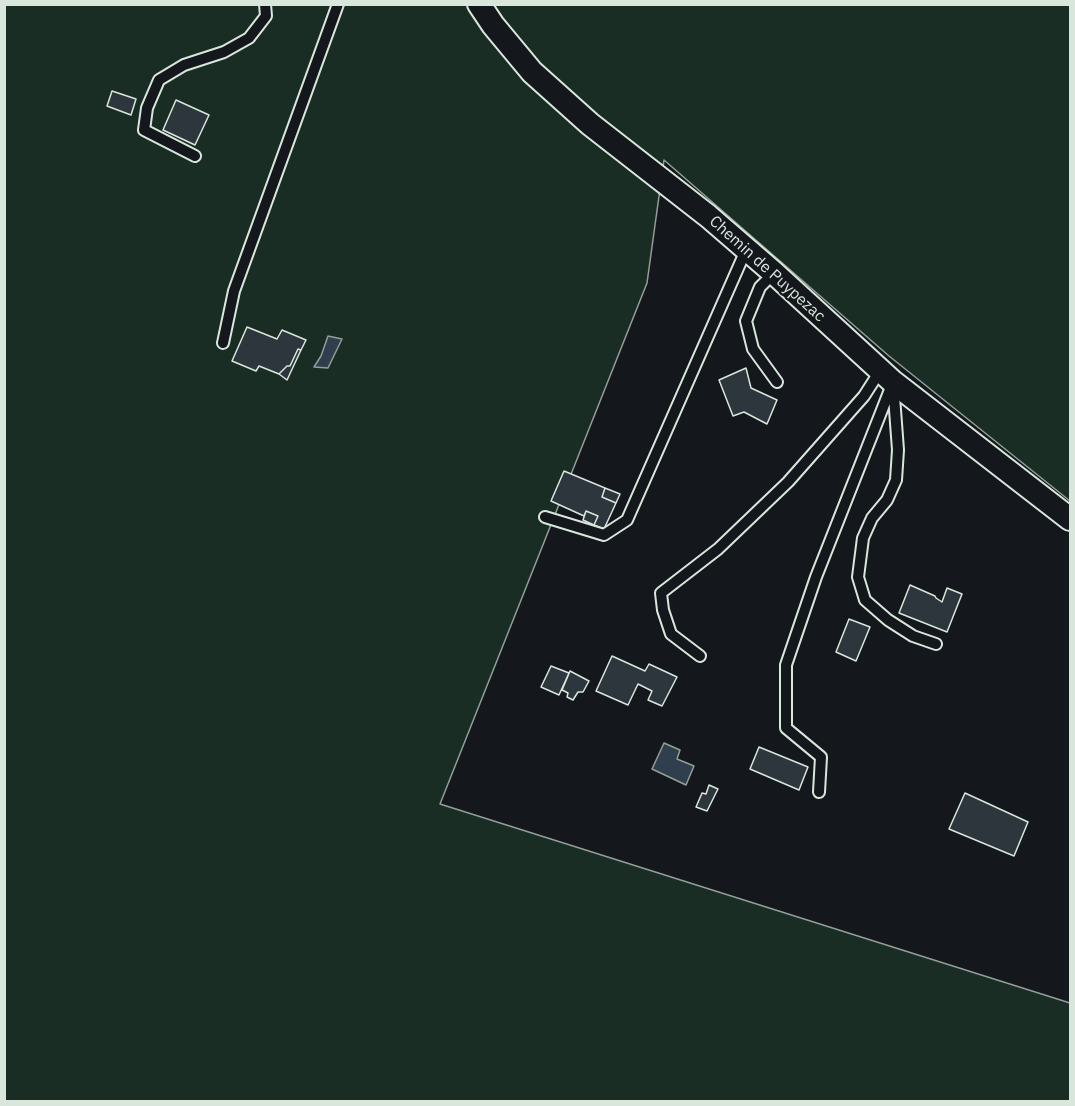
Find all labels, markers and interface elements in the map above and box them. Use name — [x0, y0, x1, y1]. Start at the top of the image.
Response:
street label: Chemin de Puypezac — [705, 212, 829, 326]

